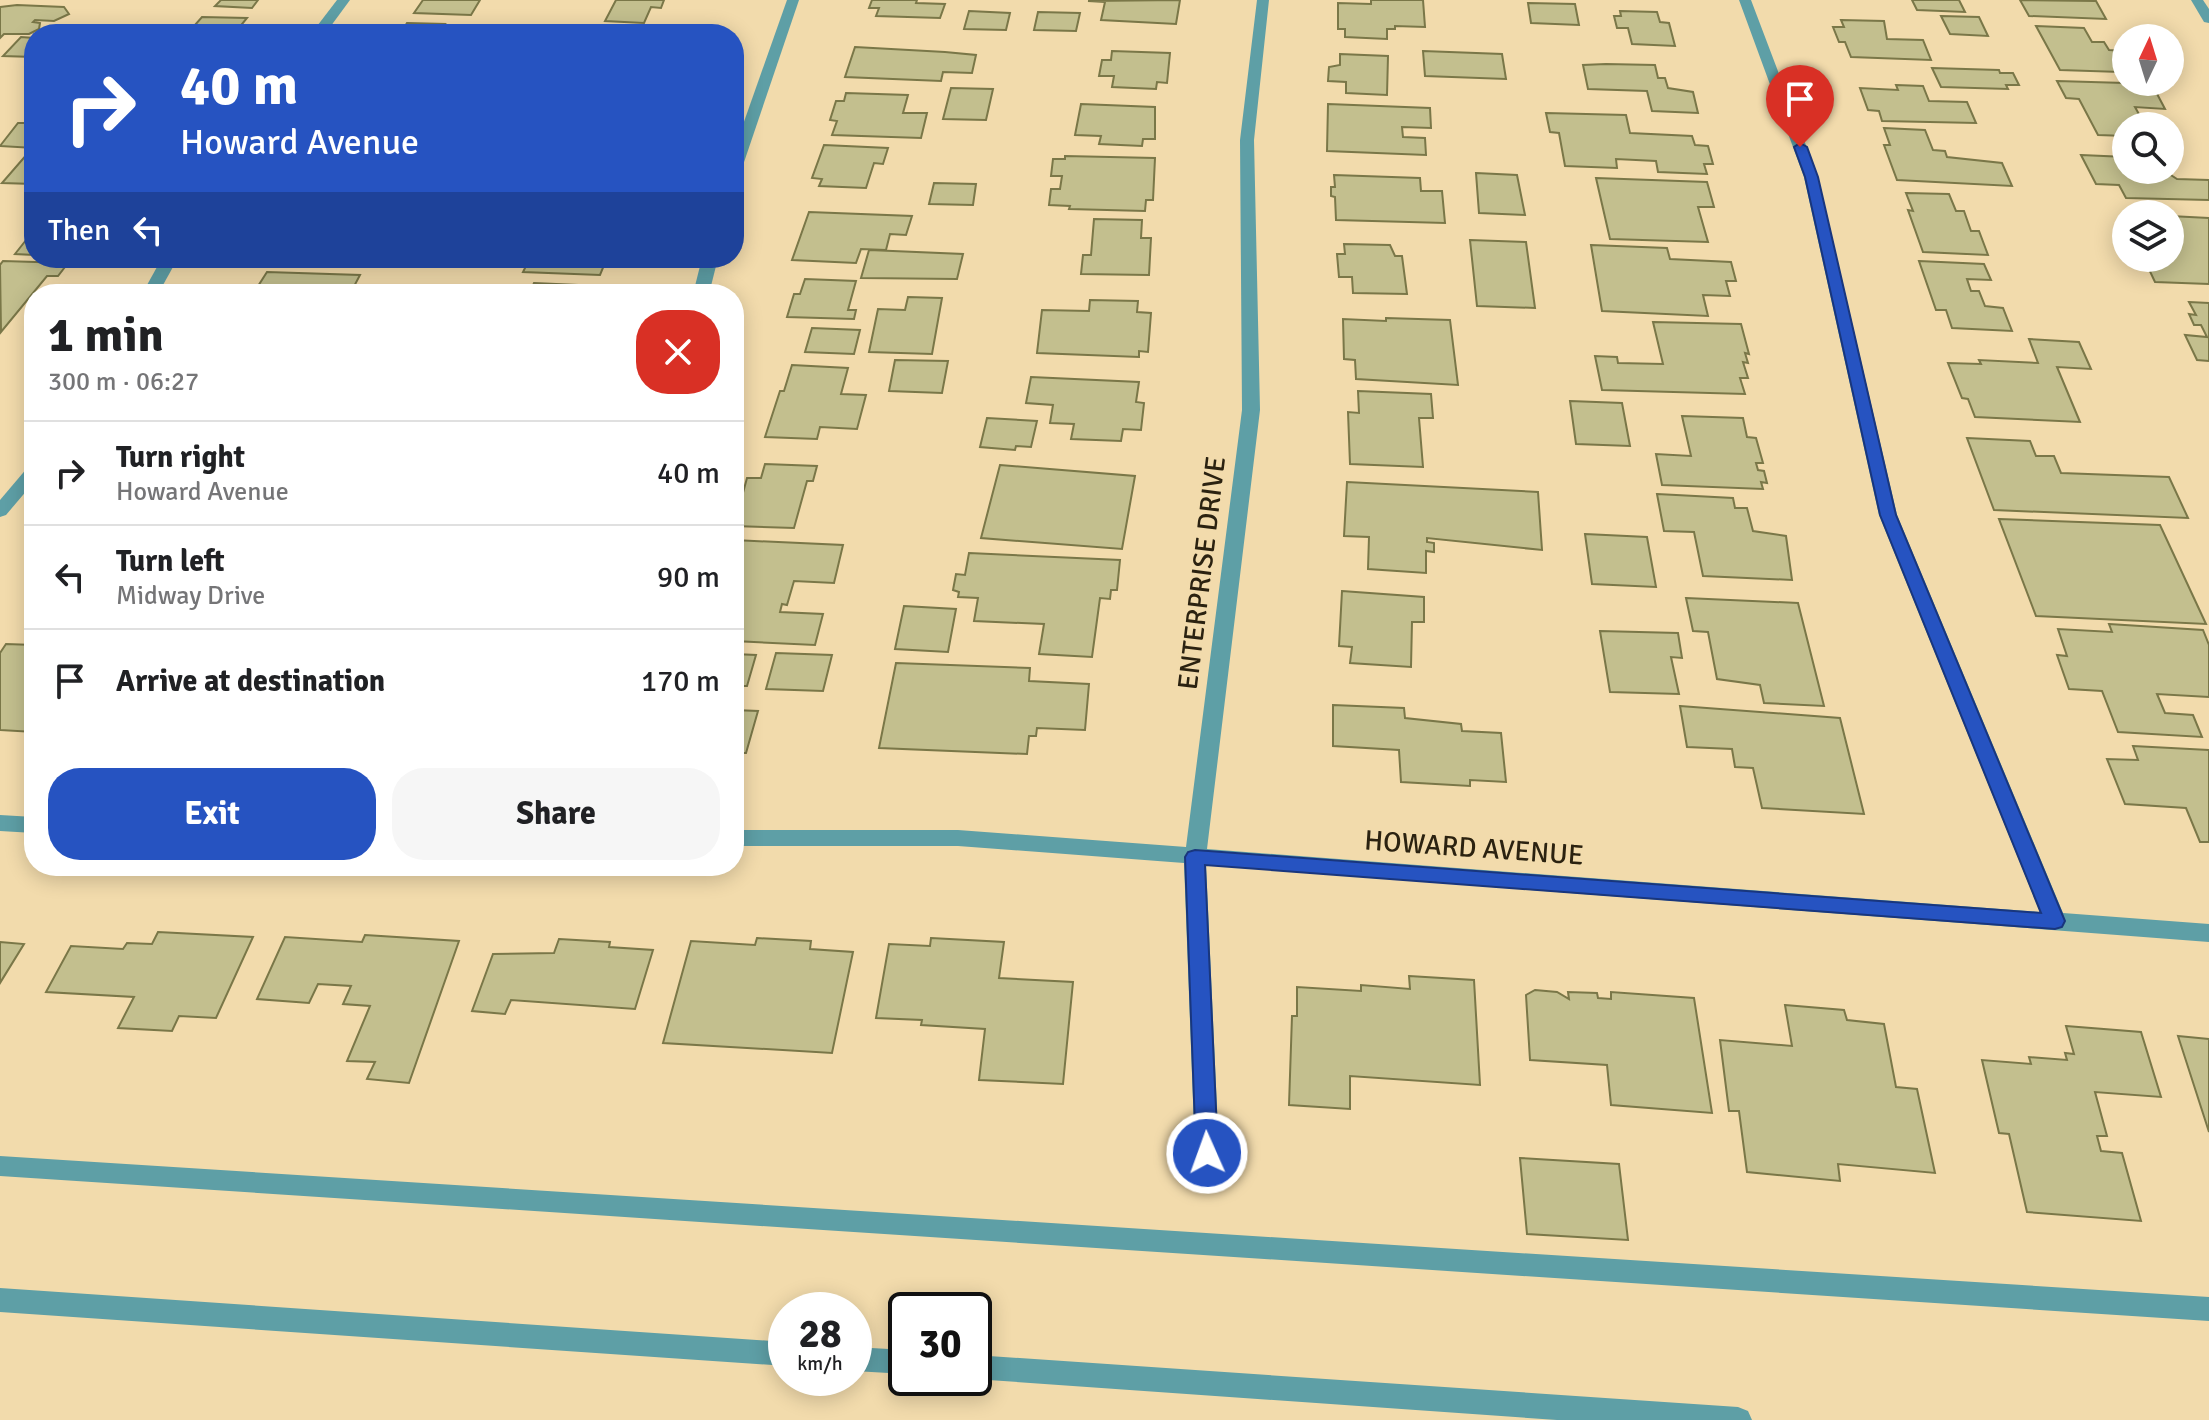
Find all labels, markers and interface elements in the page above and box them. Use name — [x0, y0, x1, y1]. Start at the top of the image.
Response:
north arrow — [2112, 24, 2184, 96]
map controls — [2112, 24, 2184, 272]
text: 40 m — [180, 51, 298, 120]
icon: right — [48, 56, 152, 160]
pin — [1766, 65, 1834, 147]
icon: arrive — [1778, 77, 1822, 121]
button: search — [2112, 112, 2184, 184]
text: Howard Avenue — [180, 120, 419, 165]
button: layers — [2112, 200, 2184, 272]
icon: left — [126, 208, 170, 252]
text: Then — [48, 212, 110, 249]
text: 1 min — [48, 306, 164, 365]
button: close — [636, 310, 720, 394]
text: 300 m · 06:27 — [48, 366, 199, 398]
text: Turn right — [116, 439, 245, 476]
icon: right — [48, 451, 92, 495]
street label: ENTERPRISE DRIVE — [1171, 454, 1233, 692]
text: 40 m — [657, 455, 720, 492]
text: Howard Avenue — [116, 476, 289, 508]
text: Turn left — [116, 543, 225, 580]
icon: left — [48, 555, 92, 599]
text: 90 m — [657, 559, 720, 596]
text: Midway Drive — [116, 580, 265, 612]
icon: arrive — [48, 659, 92, 703]
text: Arrive at destination — [116, 663, 385, 700]
text: 170 m — [641, 663, 720, 700]
button: Exit — [48, 768, 376, 860]
button: Share — [392, 768, 720, 860]
street label: HOWARD AVENUE — [1363, 823, 1585, 873]
position arrow — [1165, 1111, 1249, 1195]
speed limit sign: 30 — [888, 1292, 992, 1396]
text: 28 — [798, 1309, 842, 1359]
text: km/h — [797, 1351, 843, 1376]

